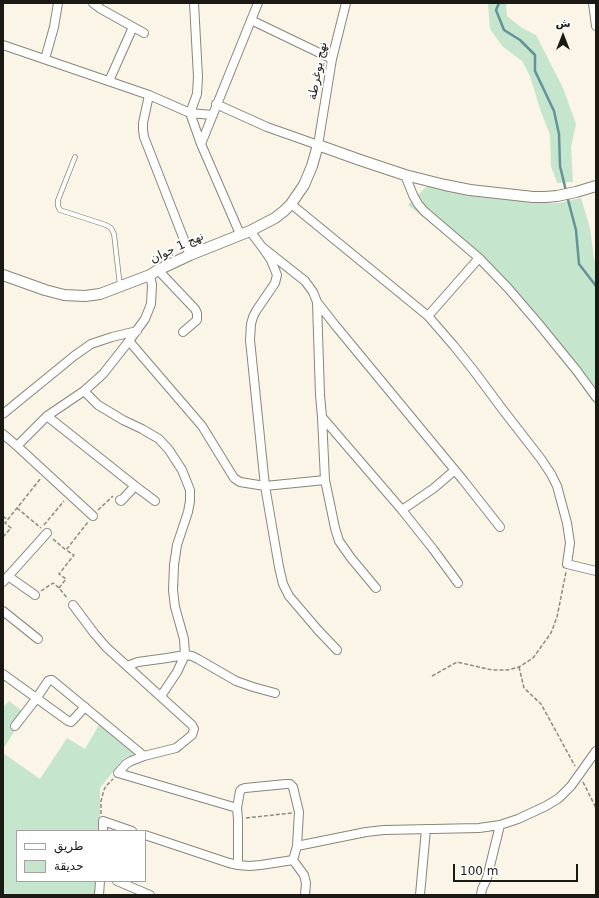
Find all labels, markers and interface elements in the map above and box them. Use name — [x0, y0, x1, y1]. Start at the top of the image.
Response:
north arrow — [543, 16, 583, 56]
text: ش — [555, 17, 571, 30]
street label: نهج يوغرطة — [305, 41, 331, 101]
street label: نهج 1 جوان — [148, 229, 206, 267]
legend — [16, 830, 146, 882]
text: طريق — [54, 839, 84, 853]
scale bar — [455, 856, 580, 882]
text: حديقة — [54, 859, 84, 873]
text: 100 m — [460, 864, 498, 878]

